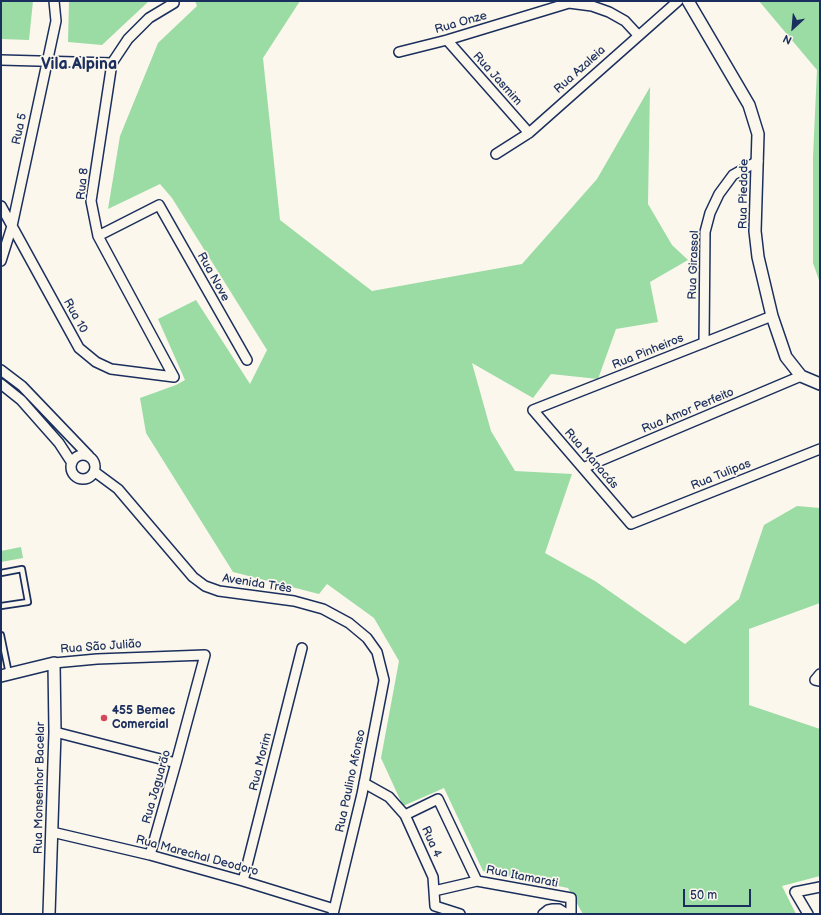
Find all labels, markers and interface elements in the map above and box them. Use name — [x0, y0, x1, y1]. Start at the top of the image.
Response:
north arrow — [773, 8, 813, 48]
street label: Rua Onze — [433, 9, 489, 37]
text: N — [781, 32, 794, 47]
street label: Rua Azaleia — [551, 43, 609, 97]
street label: Rua Jasmim — [469, 49, 525, 109]
district label: Vila Alpina — [41, 55, 117, 75]
street label: Rua 5 — [10, 112, 30, 146]
street label: Rua Piedade — [736, 159, 752, 229]
street label: Rua 8 — [74, 167, 92, 201]
street label: Rua Girassol — [686, 230, 702, 300]
street label: Rua Nove — [194, 250, 232, 304]
street label: Rua 10 — [60, 296, 90, 336]
street label: Rua Pinheiros — [610, 331, 686, 373]
street label: Rua Amor Perfeito — [640, 385, 736, 437]
street label: Rua Manacás — [561, 426, 621, 492]
street label: Rua Tulipas — [689, 456, 753, 494]
street label: Avenida Três — [221, 571, 293, 597]
street label: Rua São Julião — [60, 637, 142, 657]
place label: 455 Bemec Comercial — [112, 704, 175, 732]
marker: 455 Bemec Comercial — [99, 713, 109, 723]
street label: Rua Monsenhor Bacelar — [32, 722, 48, 854]
street label: Rua Paulino Afonso — [333, 728, 369, 834]
street label: Rua Morim — [247, 731, 275, 793]
street label: Rua Jaguarão — [140, 748, 174, 826]
street label: Rua 4 — [418, 824, 444, 860]
street label: Rua Marechal Deodoro — [134, 833, 260, 879]
street label: Rua Itamarati — [485, 863, 559, 891]
scale bar — [685, 881, 753, 907]
text: 50 m — [690, 888, 717, 903]

